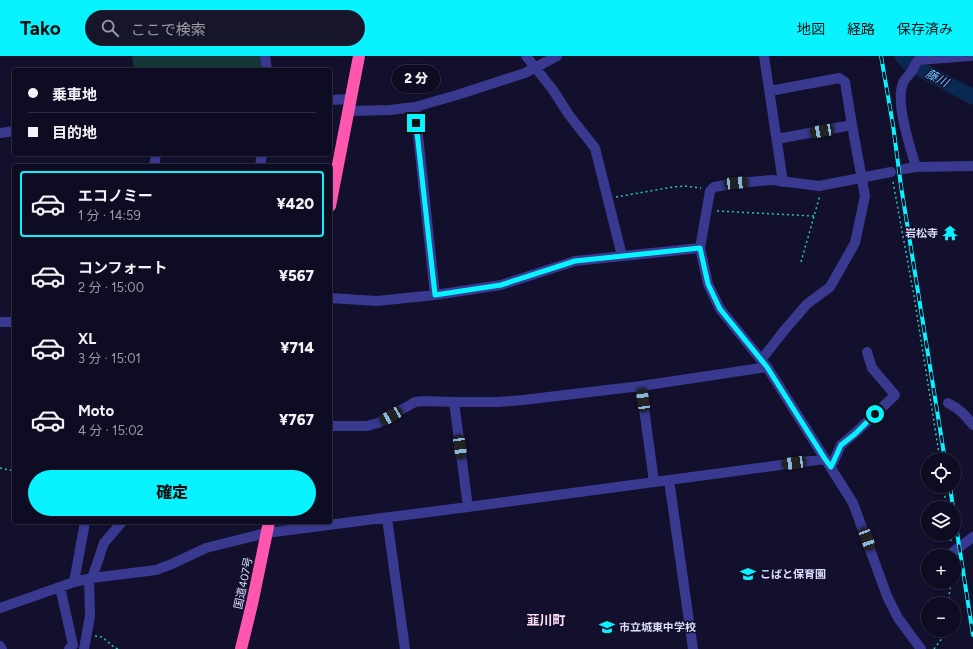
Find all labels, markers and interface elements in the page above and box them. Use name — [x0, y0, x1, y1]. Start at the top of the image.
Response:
search box — [85, 10, 365, 46]
text: Tako — [20, 17, 61, 40]
icon: search — [99, 17, 121, 39]
text: ここで検索 — [131, 21, 206, 39]
text: 地図 — [797, 21, 825, 38]
text: 経路 — [847, 21, 875, 38]
text: 保存済み — [897, 21, 953, 38]
callout: 2 分 — [392, 65, 440, 93]
water label: 藤川 — [923, 66, 953, 91]
text: 2 分 — [404, 71, 428, 86]
text: 乗車地 — [52, 86, 97, 104]
route end — [407, 114, 425, 132]
car — [809, 123, 835, 139]
text: 目的地 — [52, 124, 97, 142]
car — [724, 176, 748, 190]
icon: car — [30, 186, 66, 222]
text: エコノミー — [78, 187, 153, 205]
text: ¥420 — [276, 195, 314, 213]
text: 1 分 · 14:59 — [78, 208, 141, 223]
temple icon: 岩松寺 — [941, 224, 959, 242]
place label: 岩松寺 — [905, 227, 938, 240]
icon: car — [30, 258, 66, 294]
text: コンフォート — [78, 259, 168, 277]
text: ¥567 — [279, 267, 314, 285]
text: 2 分 · 15:00 — [78, 280, 144, 295]
icon: car — [30, 330, 66, 366]
text: XL — [78, 330, 96, 348]
text: ¥714 — [280, 339, 314, 357]
text: 3 分 · 15:01 — [78, 351, 141, 366]
car — [635, 387, 651, 413]
icon: car — [30, 402, 66, 438]
text: Moto — [78, 402, 114, 420]
car — [378, 405, 404, 427]
route start — [866, 405, 884, 423]
text: ¥767 — [279, 411, 314, 429]
text: 4 分 · 15:02 — [78, 423, 144, 438]
car — [452, 434, 468, 460]
map controls — [921, 453, 961, 637]
button: locate — [921, 453, 961, 493]
car — [781, 455, 807, 471]
button: 確定 — [28, 470, 316, 516]
button: layers — [921, 501, 961, 541]
car — [857, 526, 877, 552]
button: + — [921, 549, 961, 589]
street label: 国道407号 — [232, 556, 255, 610]
school or university icon: こばと保育園 — [739, 565, 757, 583]
place label: こばと保育園 — [760, 568, 826, 581]
button: − — [921, 597, 961, 637]
district label: 韮川町 — [526, 613, 566, 628]
school or university icon: 市立城東中学校 — [598, 618, 616, 636]
place label: 市立城東中学校 — [619, 621, 696, 634]

